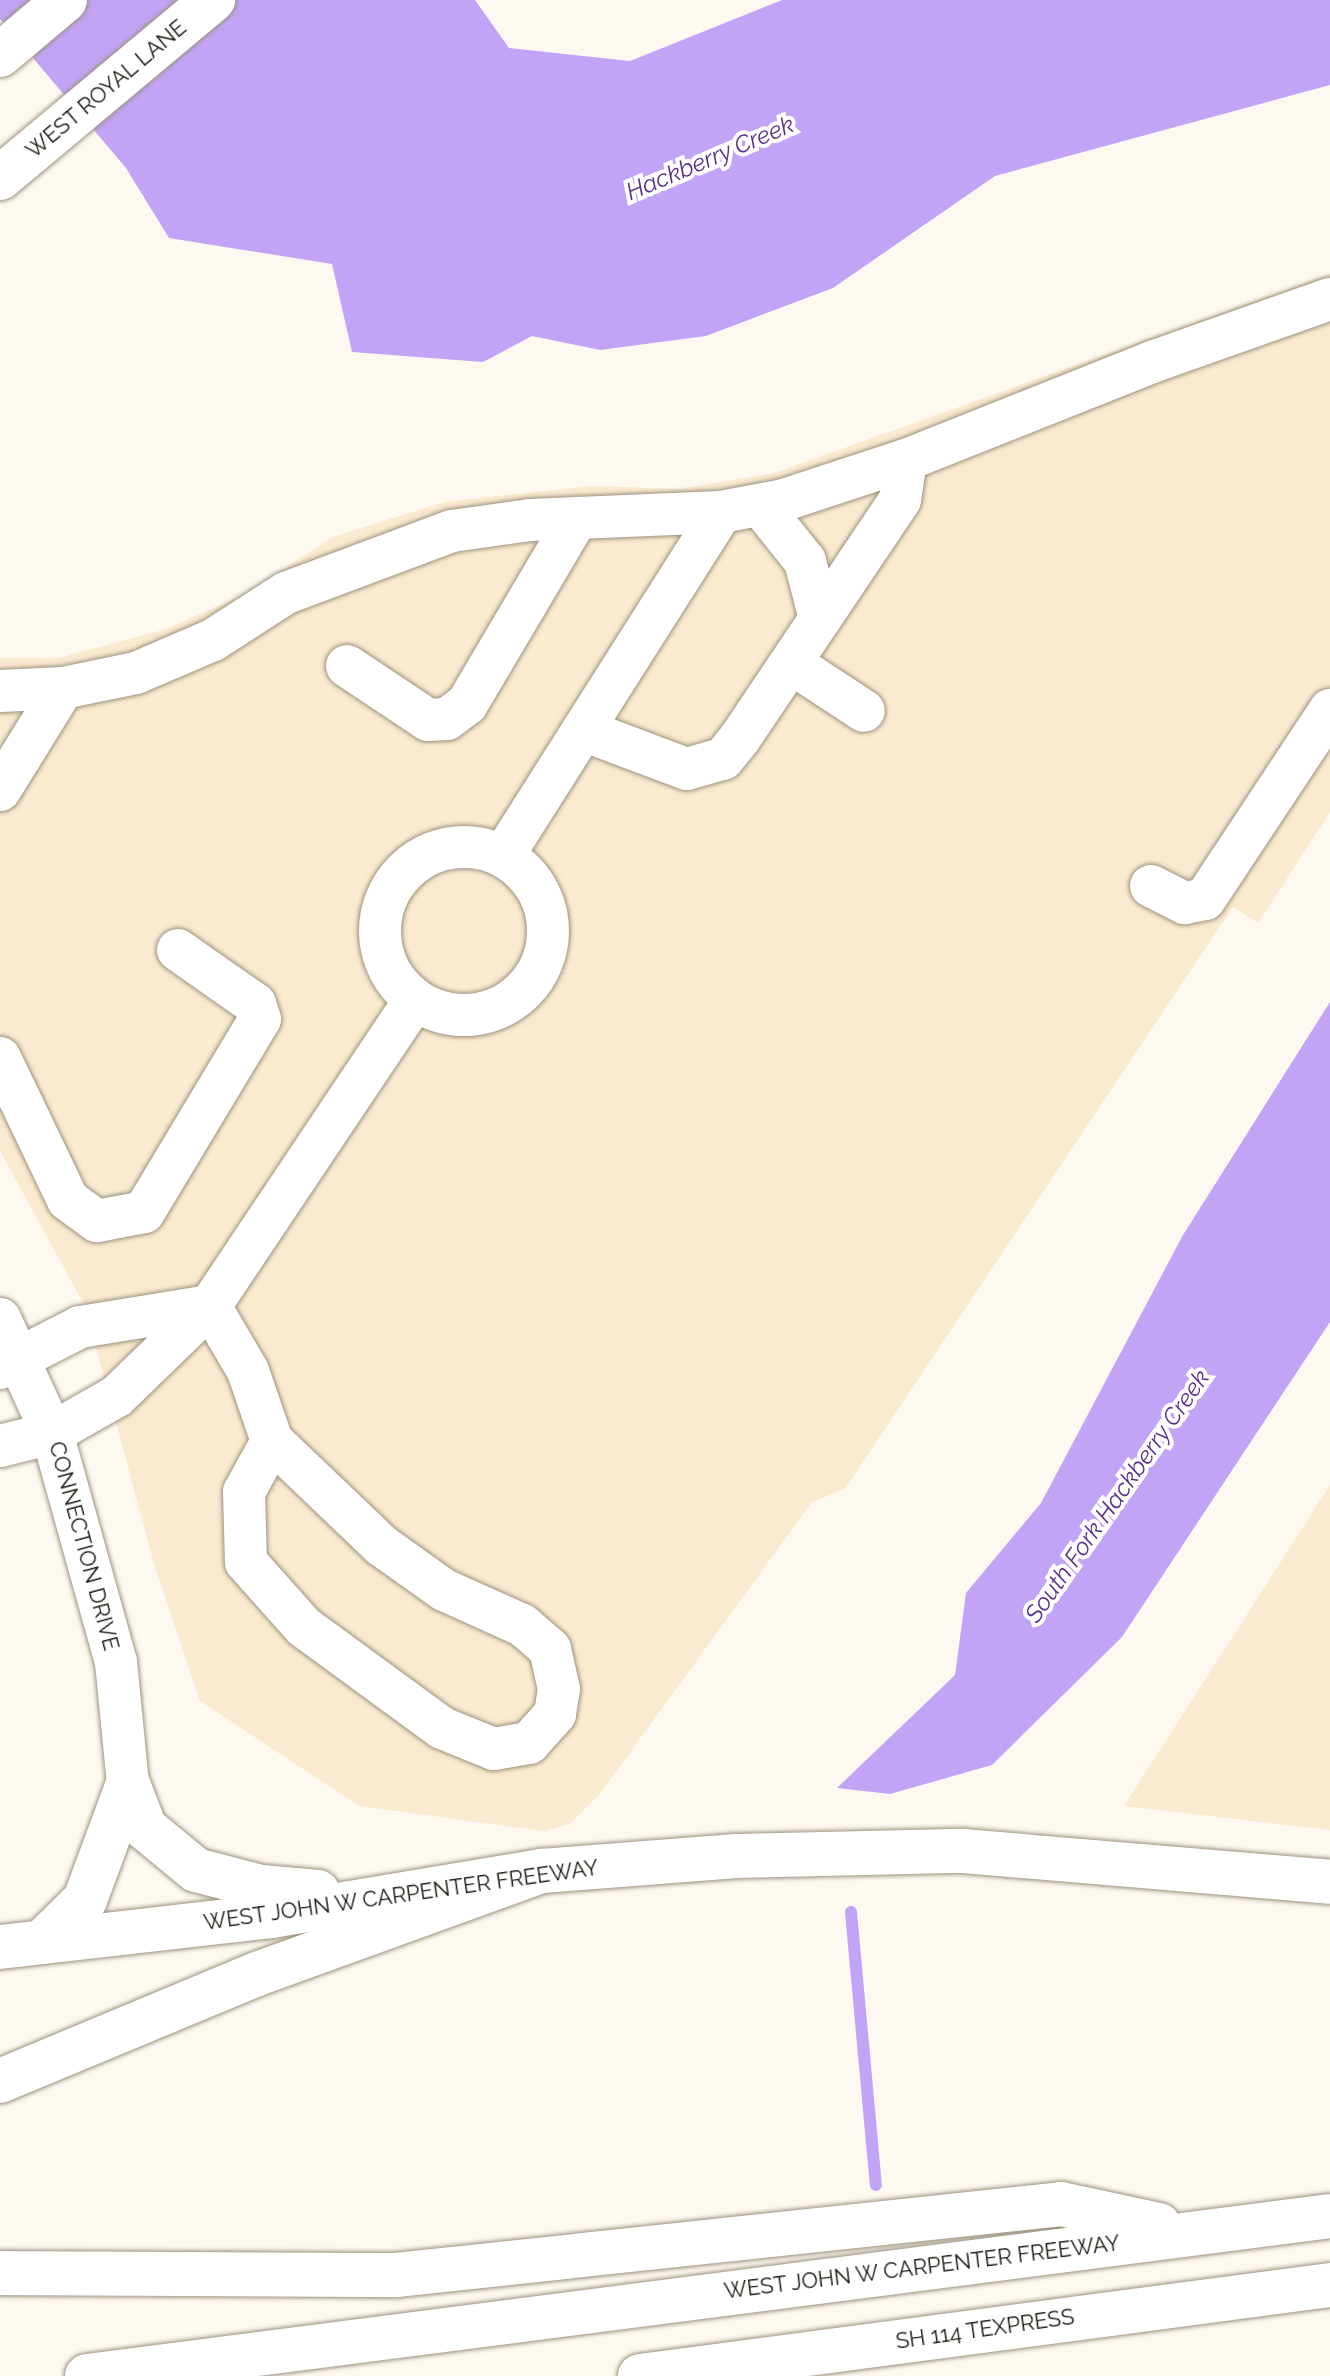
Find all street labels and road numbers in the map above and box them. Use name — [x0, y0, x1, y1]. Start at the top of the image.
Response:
street label: WEST ROYAL LANE — [20, 14, 192, 164]
street label: CONNECTION DRIVE — [43, 1439, 125, 1653]
street label: WEST JOHN W CARPENTER FREEWAY — [200, 1854, 602, 1936]
street label: WEST JOHN W CARPENTER FREEWAY — [721, 2229, 1123, 2305]
street label: SH 114 TEXPRESS — [894, 2303, 1076, 2355]

